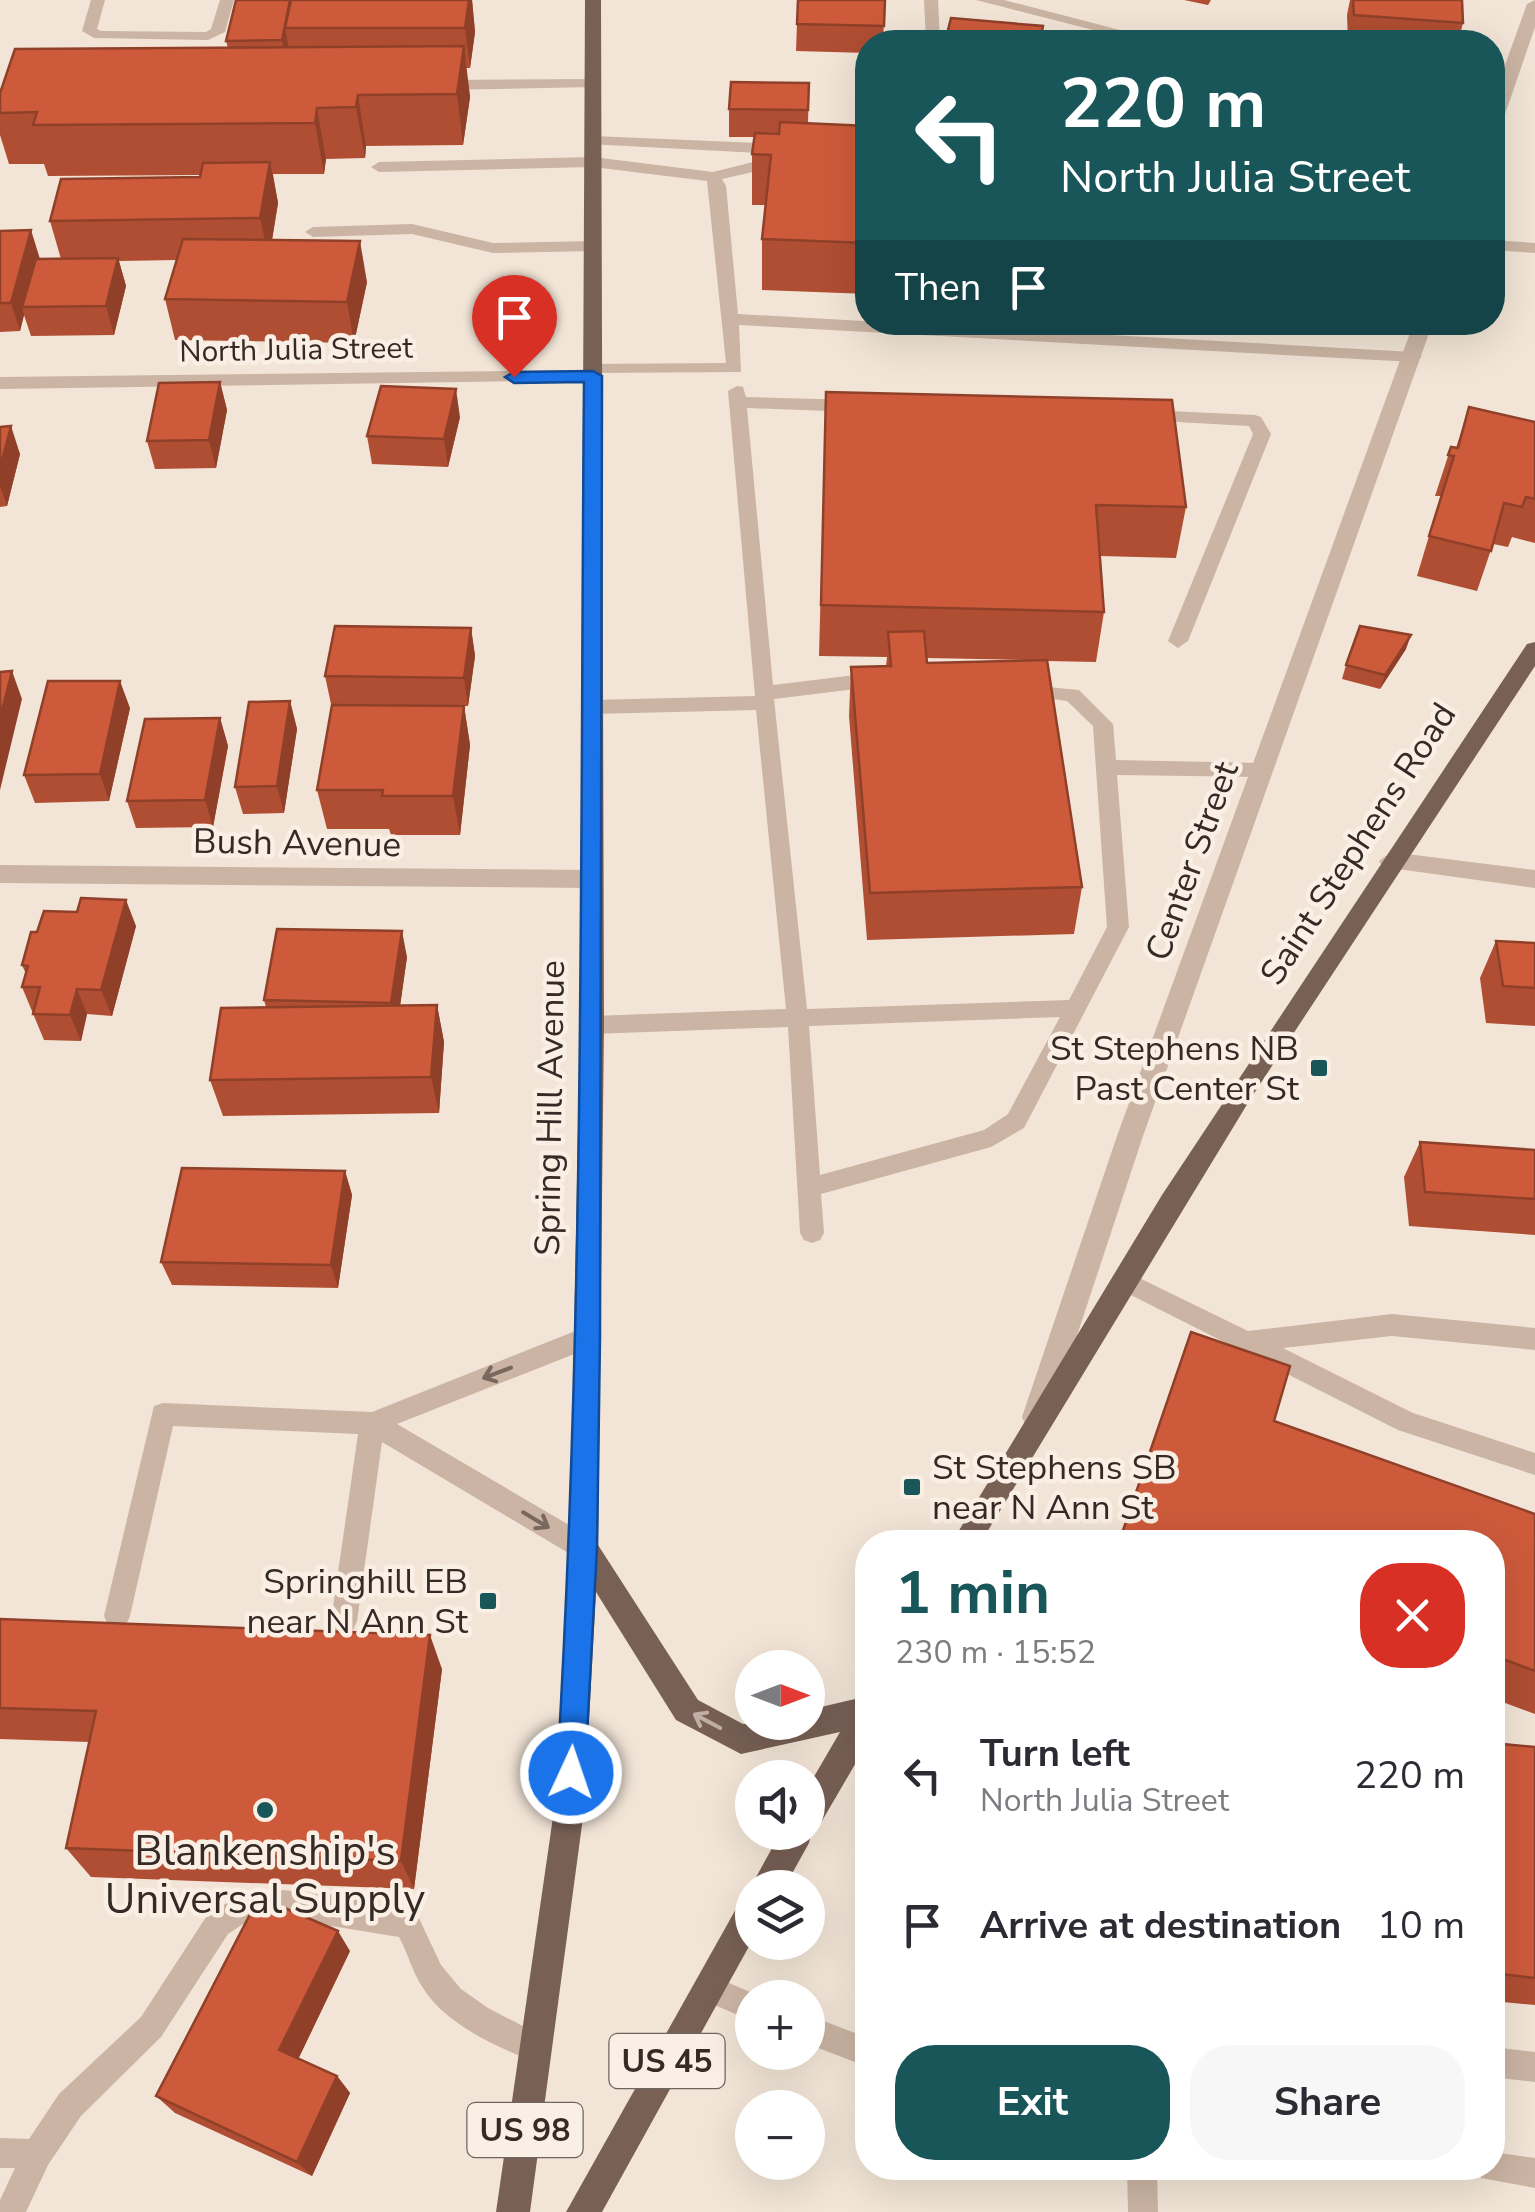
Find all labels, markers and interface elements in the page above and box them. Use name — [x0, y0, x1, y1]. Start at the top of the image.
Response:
text: 220 m — [1060, 56, 1266, 152]
icon: left — [895, 70, 1025, 200]
text: North Julia Street — [1060, 147, 1410, 208]
icon: arrive — [1001, 260, 1056, 315]
text: Then — [895, 262, 981, 313]
pin — [472, 275, 557, 378]
icon: arrive — [487, 290, 542, 345]
street label: North Julia Street — [179, 327, 414, 373]
street label: Saint Stephens Road — [1249, 694, 1467, 994]
street label: Center Street — [1134, 754, 1250, 967]
street label: Bush Avenue — [193, 818, 401, 868]
street label: Spring Hill Avenue — [524, 960, 576, 1256]
place label: St Stephens NB Past Center St — [1050, 1025, 1300, 1112]
marker: St Stephens NB Past Center St — [1308, 1057, 1330, 1079]
one-way arrow — [482, 1365, 513, 1383]
place label: St Stephens SB near N Ann St — [932, 1444, 1177, 1531]
marker: St Stephens SB near N Ann St — [901, 1476, 923, 1498]
one-way arrow — [521, 1510, 550, 1530]
text: 1 min — [895, 1552, 1050, 1634]
place label: Springhill EB near N Ann St — [247, 1558, 469, 1645]
button: close — [1360, 1563, 1465, 1668]
marker: Springhill EB near N Ann St — [477, 1590, 499, 1612]
text: 230 m · 15:52 — [895, 1631, 1096, 1674]
north arrow — [735, 1650, 825, 1740]
map controls — [735, 1650, 825, 2180]
one-way arrow — [693, 1711, 723, 1730]
position arrow — [519, 1721, 623, 1825]
text: Turn left — [980, 1728, 1130, 1779]
icon: left — [895, 1748, 950, 1803]
text: 220 m — [1354, 1750, 1465, 1801]
button: sound — [735, 1760, 825, 1850]
text: North Julia Street — [980, 1779, 1229, 1822]
marker: Blankenship's Universal Supply — [254, 1799, 276, 1821]
place label: Blankenship's Universal Supply — [105, 1823, 426, 1928]
button: layers — [735, 1870, 825, 1960]
icon: arrive — [895, 1898, 950, 1953]
text: Arrive at destination — [980, 1900, 1341, 1951]
text: 10 m — [1377, 1900, 1465, 1951]
button: + — [735, 1980, 825, 2070]
road number: US 45 — [610, 2034, 724, 2088]
button: Exit — [895, 2045, 1170, 2160]
button: Share — [1190, 2045, 1465, 2160]
button: − — [735, 2090, 825, 2180]
road number: US 98 — [468, 2103, 582, 2157]

